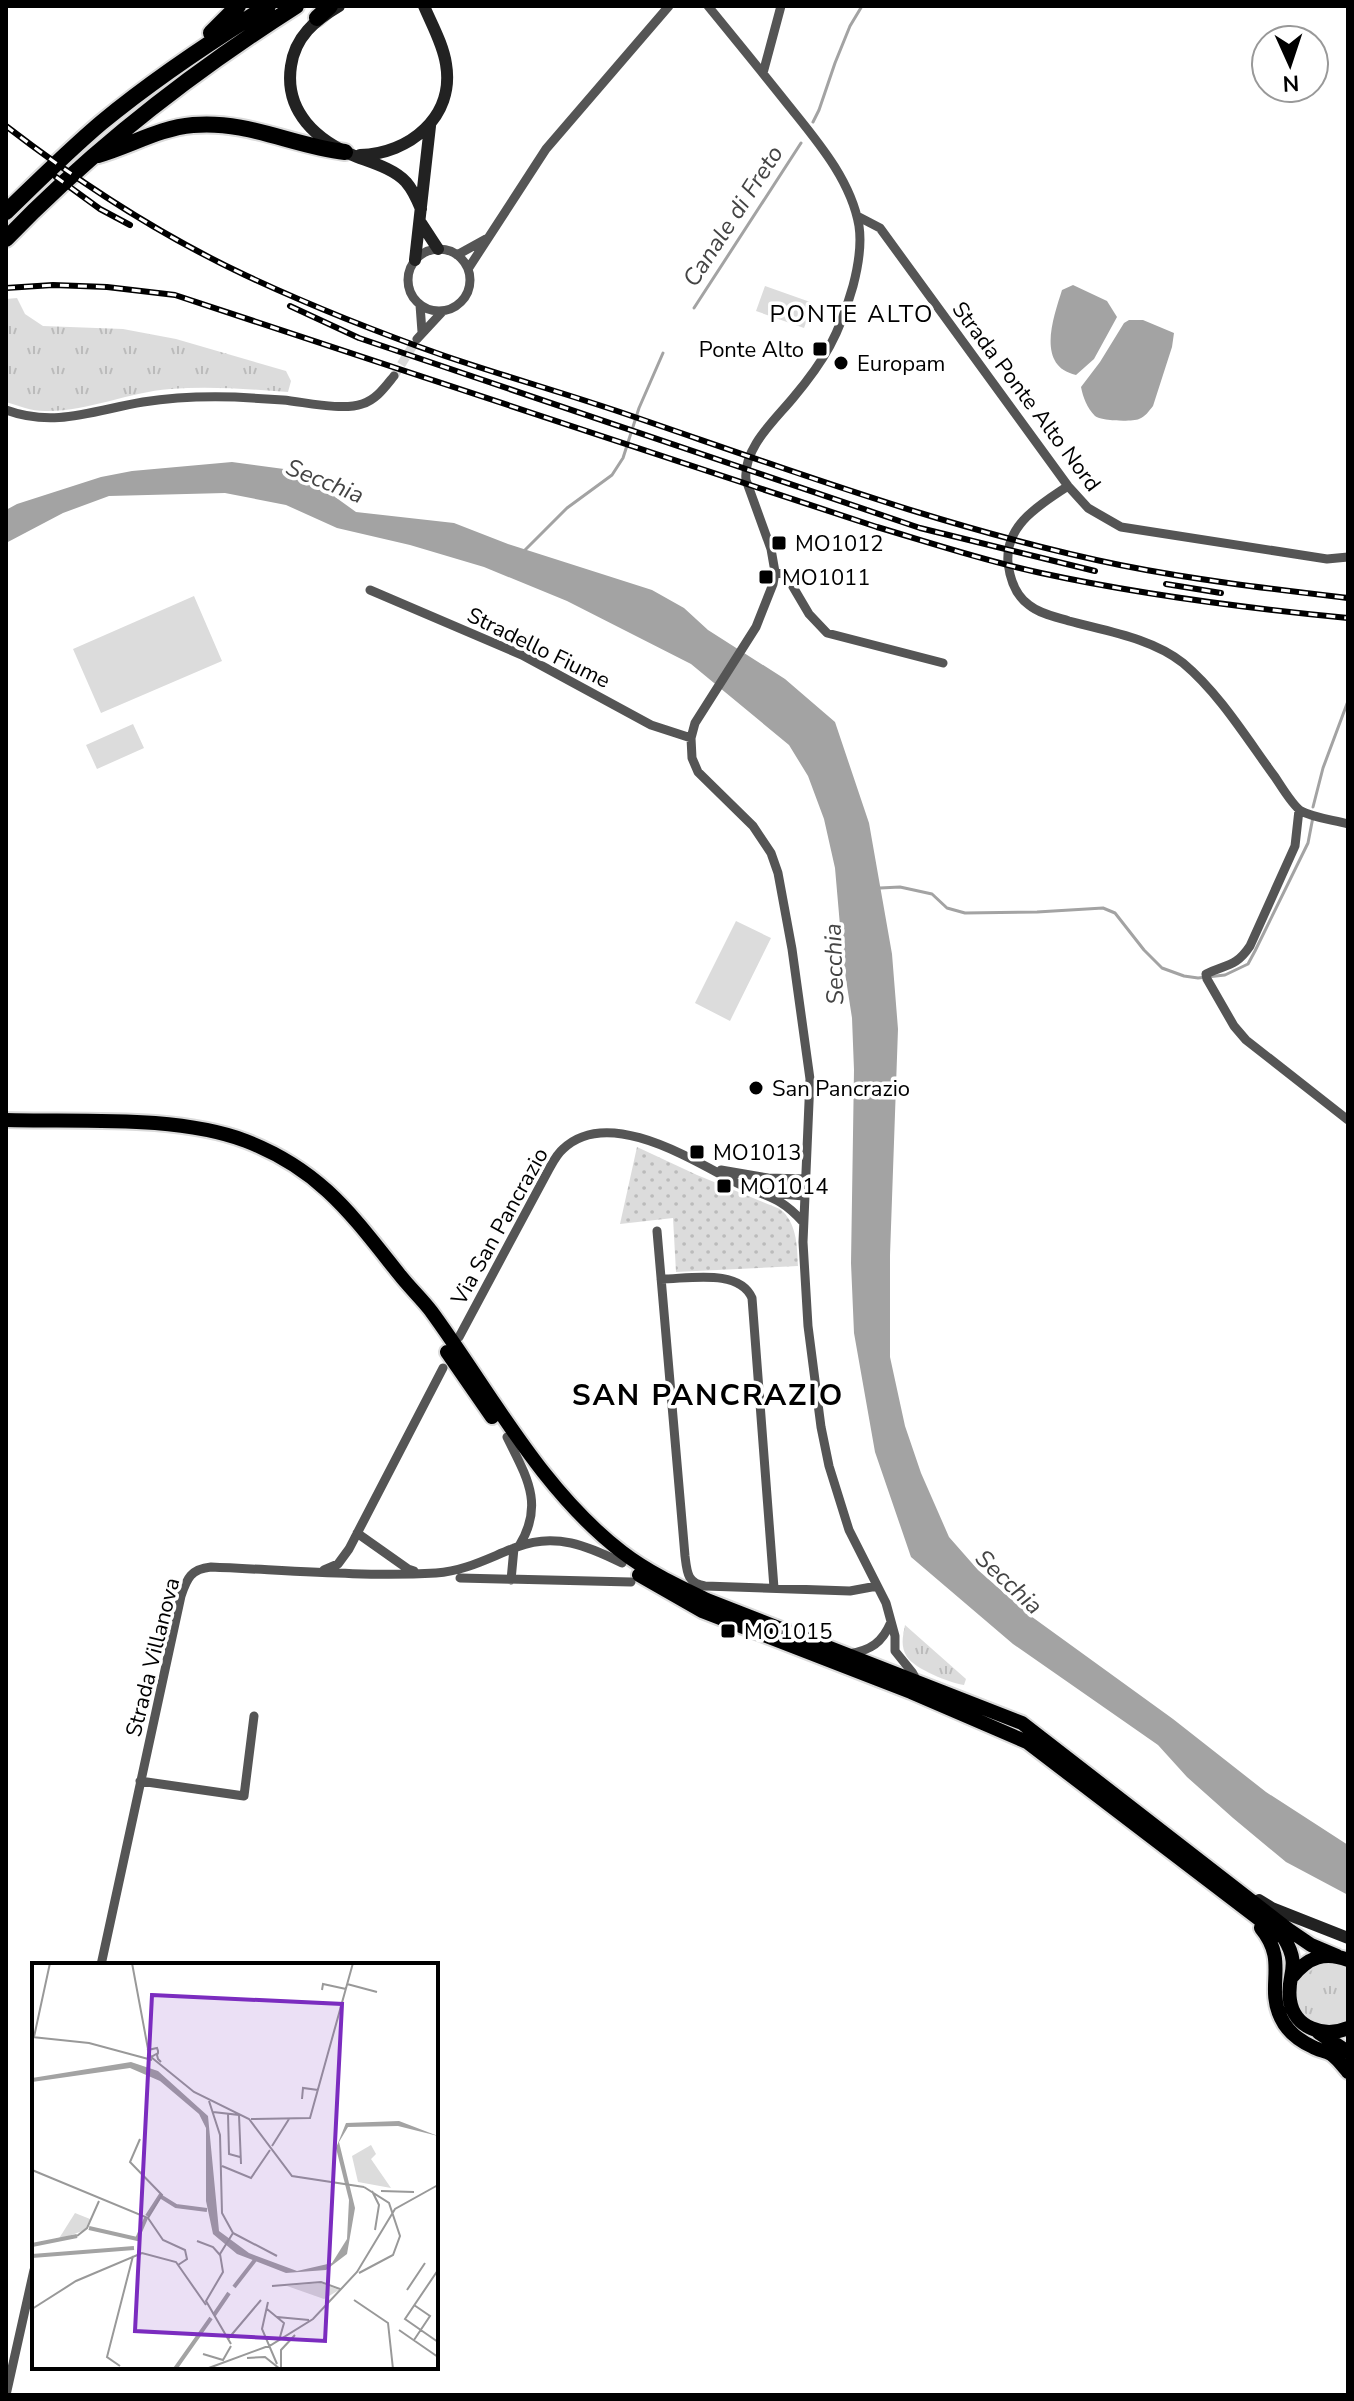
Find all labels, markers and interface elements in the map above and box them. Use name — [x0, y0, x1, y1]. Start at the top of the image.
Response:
north arrow — [1250, 24, 1330, 104]
text: N — [1282, 68, 1300, 98]
water label: Canale di Freto — [675, 139, 791, 293]
street label: Strada Ponte Alto Nord — [945, 295, 1108, 498]
district label: PONTE ALTO — [769, 298, 935, 330]
place label: Ponte Alto — [699, 335, 804, 365]
marker: Ponte Alto — [811, 340, 829, 358]
place label: Europam — [857, 349, 945, 379]
marker: Europam — [832, 354, 850, 372]
water label: Secchia — [281, 451, 369, 511]
place label: MO1012 — [795, 529, 883, 559]
marker: MO1012 — [770, 534, 788, 552]
place label: MO1011 — [782, 563, 870, 593]
marker: MO1011 — [757, 568, 775, 586]
street label: Stradello Fiume — [462, 600, 615, 696]
water label: Secchia — [817, 923, 851, 1005]
place label: San Pancrazio — [772, 1074, 910, 1104]
marker: San Pancrazio — [747, 1079, 765, 1097]
place label: MO1013 — [713, 1138, 801, 1168]
street label: Via San Pancrazio — [444, 1142, 556, 1311]
marker: MO1013 — [688, 1143, 706, 1161]
place label: MO1014 — [740, 1172, 828, 1202]
marker: MO1014 — [715, 1177, 733, 1195]
district label: SAN PANCRAZIO — [572, 1375, 844, 1416]
water label: Secchia — [968, 1543, 1050, 1621]
street label: Strada Villanova — [119, 1575, 187, 1740]
place label: MO1015 — [744, 1617, 832, 1647]
marker: MO1015 — [719, 1622, 737, 1640]
inset map — [32, 1963, 438, 2369]

